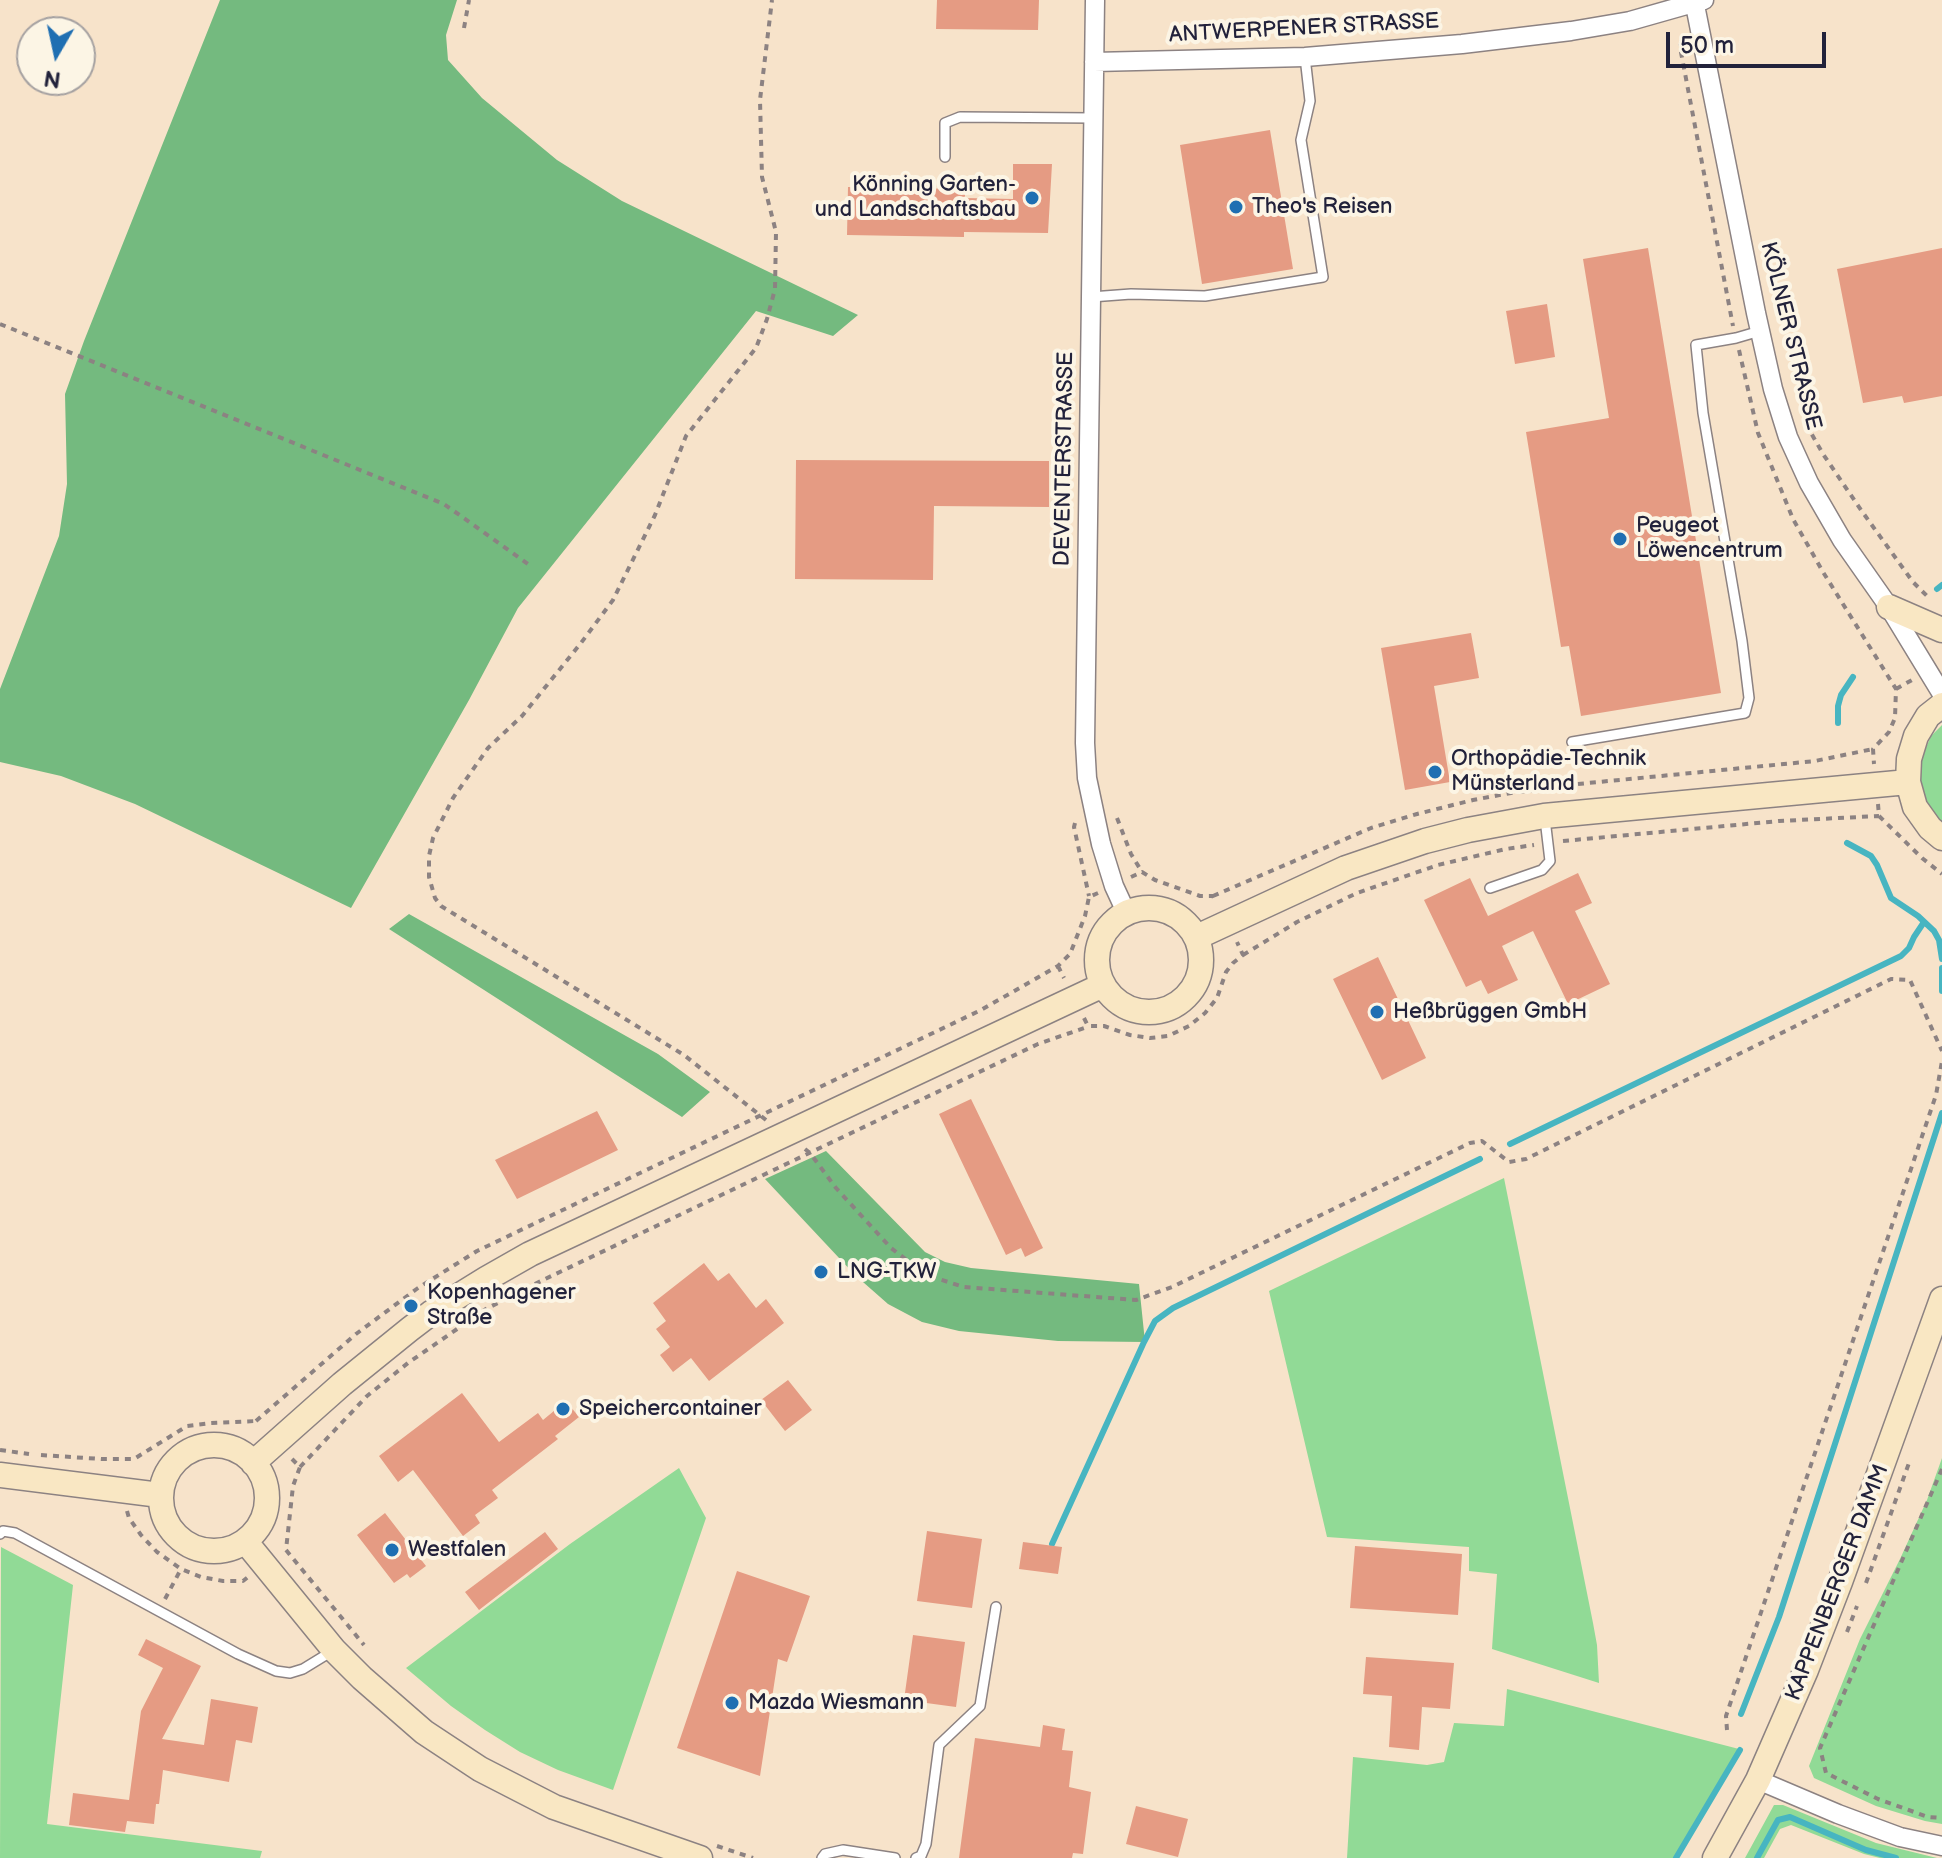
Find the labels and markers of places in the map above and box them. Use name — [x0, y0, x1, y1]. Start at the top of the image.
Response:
place label: Könning Garten- und Landschaftsbau — [815, 172, 1016, 224]
marker: Könning Garten- und Landschaftsbau — [1023, 189, 1041, 207]
place label: Theo's Reisen — [1252, 194, 1392, 220]
marker: Theo's Reisen — [1227, 198, 1245, 216]
place label: Peugeot Löwencentrum — [1636, 513, 1783, 564]
marker: Peugeot Löwencentrum — [1611, 530, 1629, 548]
place label: Orthopädie-Technik Münsterland — [1451, 746, 1646, 798]
marker: Orthopädie-Technik Münsterland — [1426, 763, 1444, 781]
place label: Heßbrüggen GmbH — [1393, 999, 1587, 1025]
marker: Heßbrüggen GmbH — [1368, 1003, 1386, 1021]
place label: LNG-TKW — [837, 1259, 936, 1285]
marker: LNG-TKW — [812, 1263, 830, 1281]
place label: Kopenhagener Straße — [427, 1280, 575, 1332]
marker: Kopenhagener Straße — [402, 1297, 420, 1315]
place label: Speichercontainer — [579, 1396, 761, 1422]
marker: Speichercontainer — [554, 1400, 572, 1418]
place label: Westfalen — [408, 1537, 506, 1563]
marker: Westfalen — [383, 1541, 401, 1559]
place label: Mazda Wiesmann — [748, 1690, 924, 1716]
marker: Mazda Wiesmann — [723, 1694, 741, 1712]

